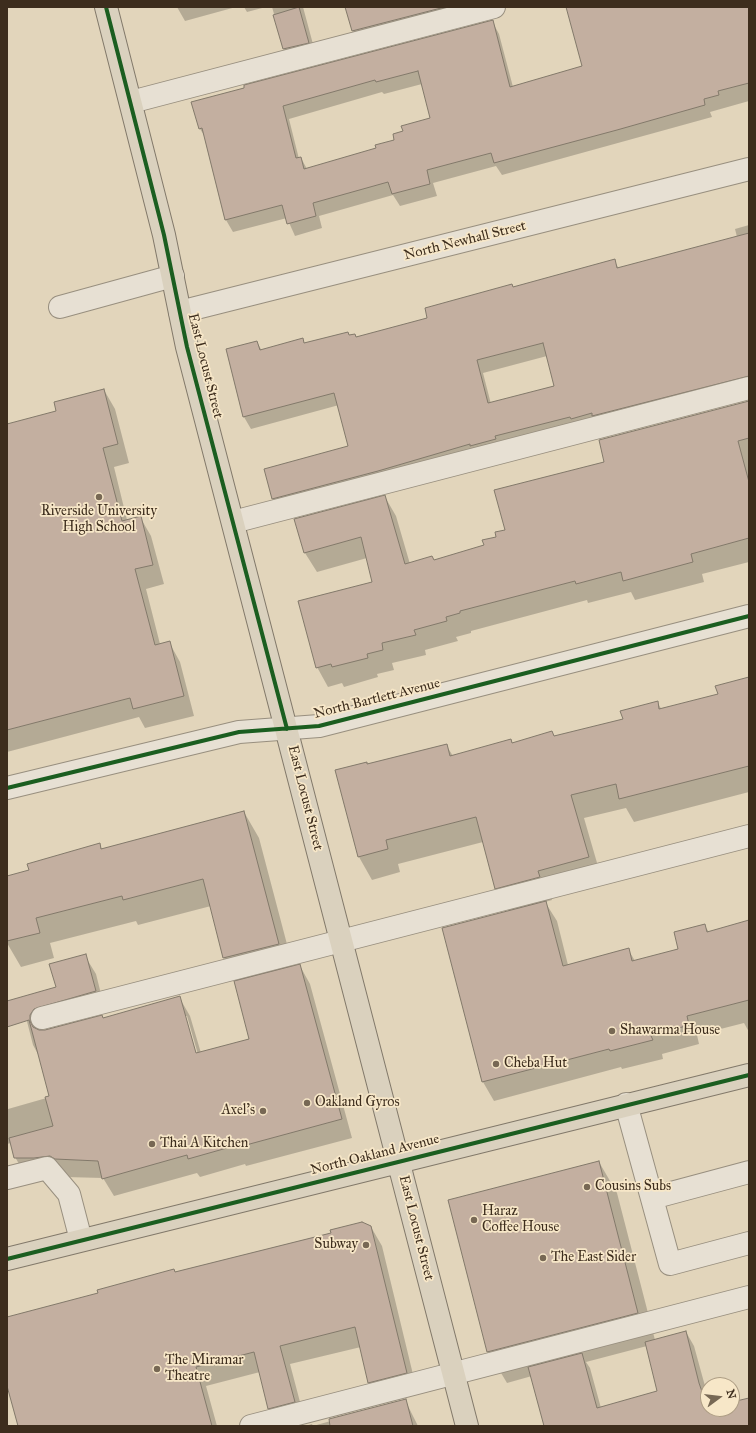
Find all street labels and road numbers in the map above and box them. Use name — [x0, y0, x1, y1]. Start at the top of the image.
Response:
street label: North Newhall Street — [402, 218, 528, 264]
street label: East Locust Street — [184, 312, 226, 420]
street label: North Bartlett Avenue — [312, 675, 442, 723]
street label: East Locust Street — [284, 744, 326, 852]
street label: North Oakland Avenue — [309, 1131, 441, 1179]
street label: East Locust Street — [395, 1174, 437, 1282]

